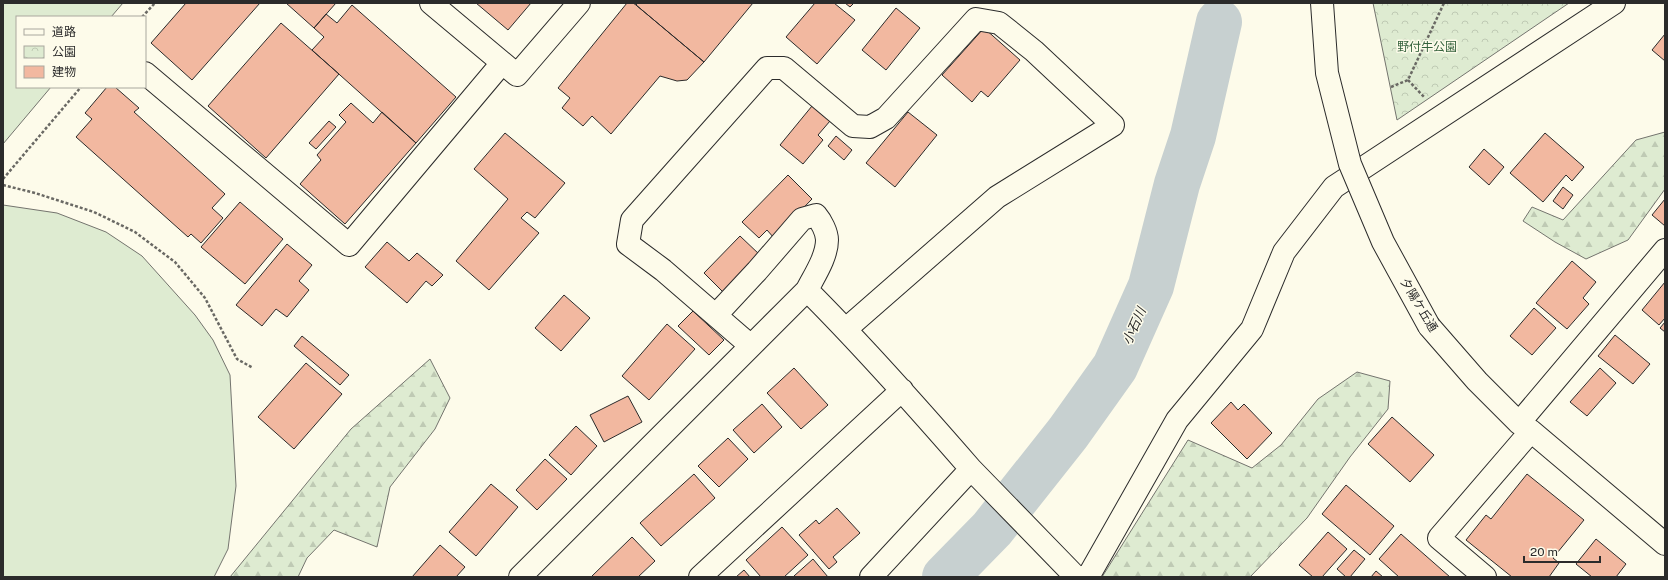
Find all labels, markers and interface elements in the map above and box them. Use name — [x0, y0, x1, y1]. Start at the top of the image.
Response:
legend — [16, 16, 146, 88]
text: 道路 — [52, 25, 76, 39]
park label: 野付牛公園 — [1397, 40, 1457, 54]
text: 公園 — [52, 45, 76, 59]
text: 建物 — [52, 65, 76, 79]
street label: 夕陽ケ丘通 — [1398, 276, 1440, 334]
water label: 小石川 — [1119, 303, 1150, 347]
scale bar — [1524, 538, 1600, 564]
text: 20 m — [1530, 545, 1558, 559]

